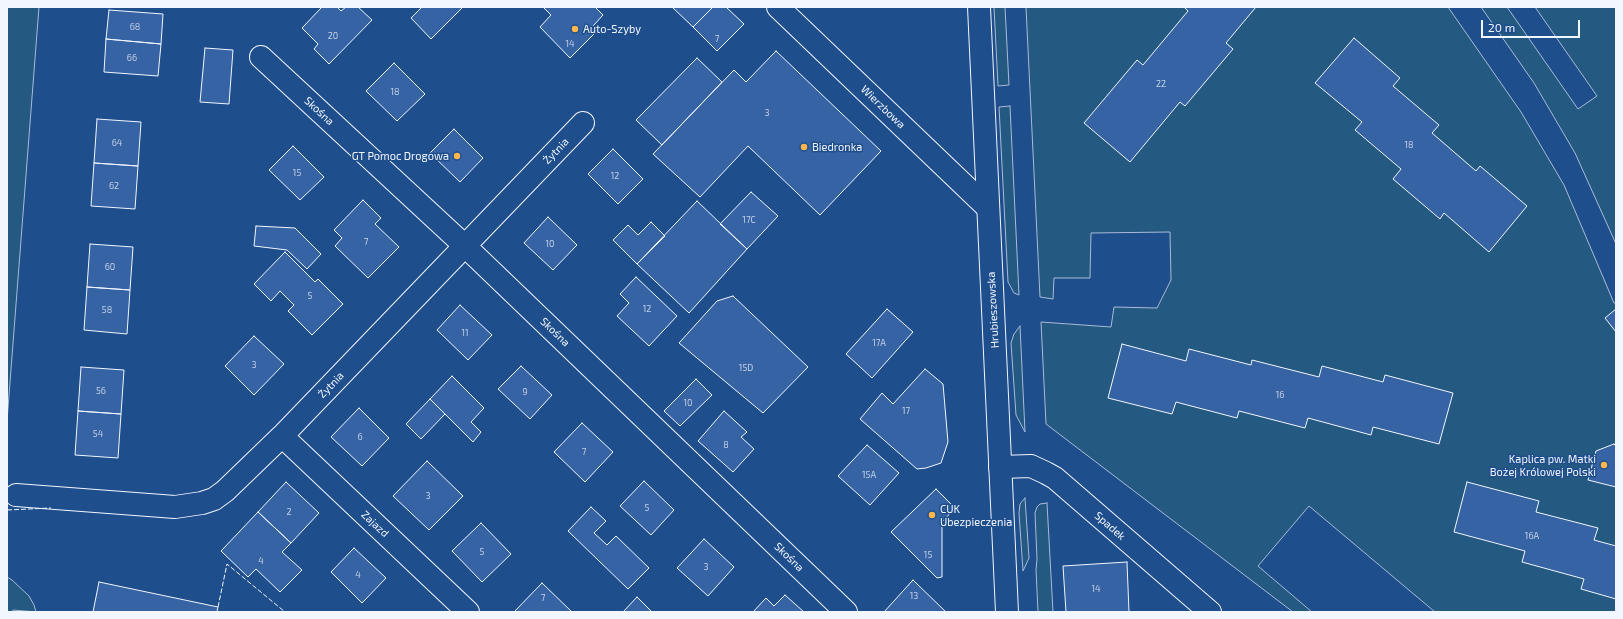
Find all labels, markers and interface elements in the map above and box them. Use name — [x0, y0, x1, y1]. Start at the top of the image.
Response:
scale bar — [1483, 12, 1582, 38]
text: 20 m — [1488, 20, 1515, 34]
house number: 68 — [130, 22, 140, 32]
place label: Auto-Szyby — [583, 22, 641, 36]
marker: Auto-Szyby — [570, 24, 580, 34]
house number: 20 — [328, 31, 338, 41]
house number: 7 — [715, 34, 719, 44]
house number: 14 — [565, 39, 575, 49]
house number: 66 — [127, 53, 137, 63]
house number: 22 — [1156, 79, 1166, 89]
street label: Wierzbowa — [858, 83, 908, 131]
house number: 18 — [390, 87, 400, 97]
street label: Skośna — [301, 94, 337, 128]
house number: 3 — [764, 108, 770, 118]
street label: Żytnia — [540, 135, 572, 167]
house number: 64 — [112, 138, 122, 148]
place label: Biedronka — [812, 140, 862, 154]
house number: 18 — [1404, 140, 1414, 150]
marker: Biedronka — [799, 142, 809, 152]
place label: GT Pomoc Drogowa — [352, 149, 449, 163]
marker: GT Pomoc Drogowa — [452, 151, 462, 161]
house number: 15 — [293, 168, 301, 178]
house number: 12 — [611, 171, 619, 181]
house number: 62 — [109, 181, 119, 191]
house number: 17C — [742, 215, 756, 225]
house number: 7 — [364, 237, 368, 247]
house number: 10 — [545, 239, 555, 249]
house number: 60 — [105, 262, 115, 272]
street label: Hrubieszowska — [984, 271, 1002, 349]
house number: 5 — [308, 291, 312, 301]
house number: 12 — [643, 304, 651, 314]
house number: 58 — [102, 305, 112, 315]
street label: Skośna — [538, 315, 572, 349]
house number: 11 — [461, 328, 469, 338]
house number: 17A — [872, 338, 886, 348]
house number: 3 — [251, 360, 257, 370]
house number: 15D — [739, 363, 753, 373]
street label: Żytnia — [315, 369, 347, 401]
house number: 56 — [96, 386, 106, 396]
house number: 9 — [522, 387, 528, 397]
house number: 16 — [1276, 390, 1284, 400]
house number: 10 — [683, 398, 693, 408]
house number: 17 — [902, 406, 910, 416]
house number: 54 — [93, 429, 103, 439]
house number: 6 — [357, 432, 363, 442]
house number: 8 — [723, 440, 729, 450]
house number: 7 — [582, 447, 586, 457]
place label: Kaplica pw. Matki Bożej Królowej Polski — [1490, 452, 1596, 478]
marker: Kaplica pw. Matki Bożej Królowej Polski — [1599, 460, 1609, 470]
house number: 15A — [862, 470, 876, 480]
house number: 3 — [425, 491, 431, 501]
place label: CUK Ubezpieczenia — [940, 502, 1012, 528]
house number: 5 — [645, 503, 649, 513]
house number: 2 — [286, 507, 292, 517]
street label: Zajazd — [358, 508, 392, 540]
street label: Spadek — [1092, 509, 1128, 543]
marker: CUK Ubezpieczenia — [927, 510, 937, 520]
house number: 16A — [1525, 531, 1539, 541]
street label: Skośna — [772, 540, 806, 574]
house number: 5 — [480, 547, 484, 557]
house number: 15 — [924, 550, 932, 560]
house number: 4 — [258, 556, 264, 566]
house number: 3 — [703, 562, 709, 572]
house number: 4 — [355, 570, 361, 580]
house number: 14 — [1091, 584, 1101, 594]
house number: 13 — [910, 591, 918, 601]
house number: 7 — [541, 593, 545, 603]

